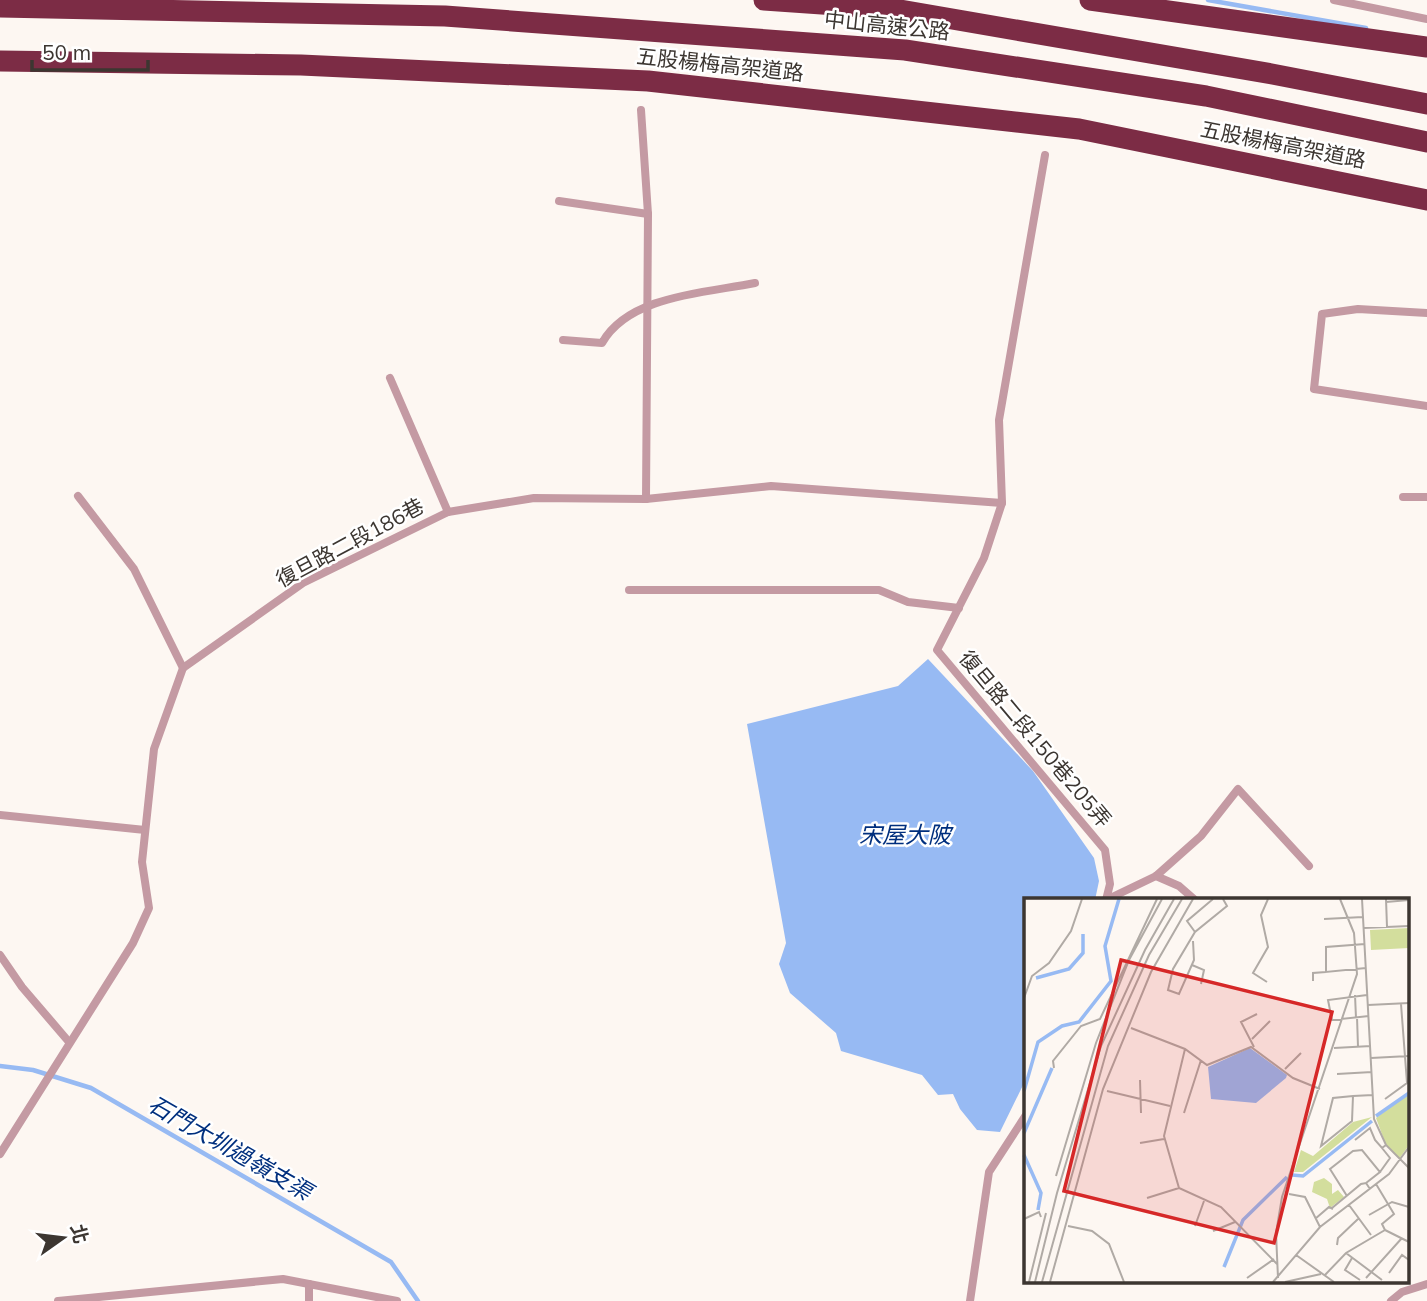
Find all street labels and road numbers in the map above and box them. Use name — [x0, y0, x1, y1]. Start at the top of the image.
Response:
street label: 中山高速公路 — [823, 5, 951, 45]
street label: 五股楊梅高架道路 — [635, 42, 805, 86]
street label: 五股楊梅高架道路 — [1198, 115, 1368, 173]
street label: 復旦路二段186巷 — [271, 492, 428, 592]
street label: 復旦路二段150巷205弄 — [954, 645, 1117, 832]

